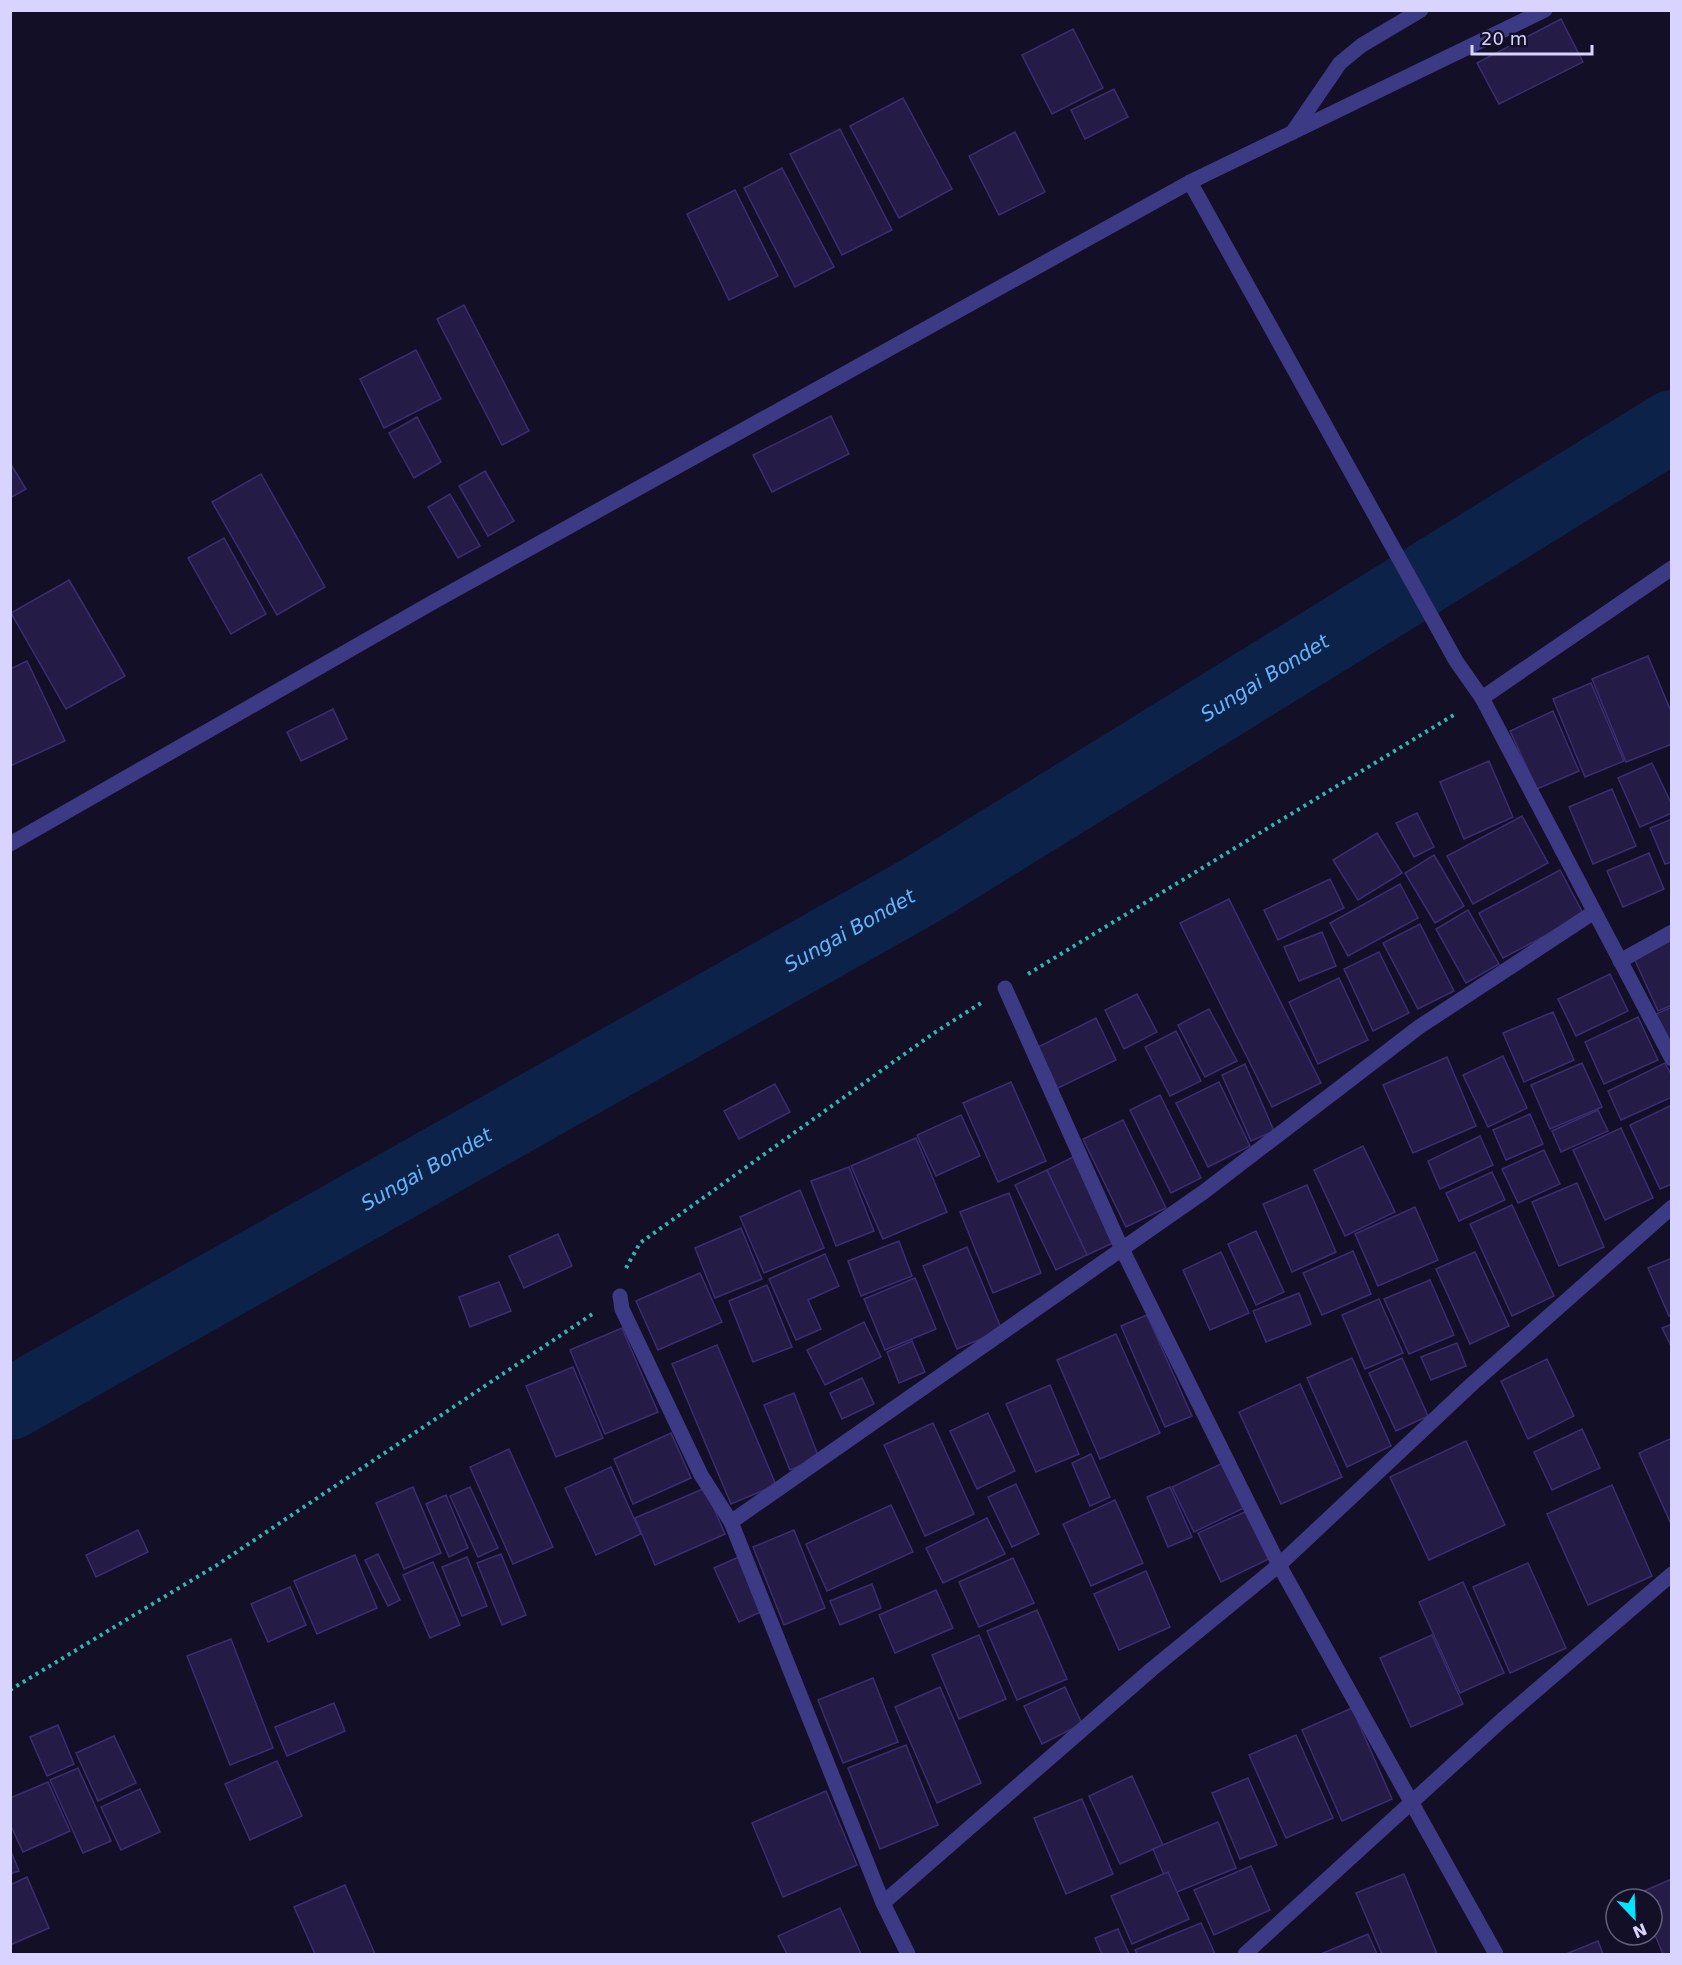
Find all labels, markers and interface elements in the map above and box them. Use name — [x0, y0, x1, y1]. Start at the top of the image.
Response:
scale bar — [1472, 18, 1592, 56]
text: 20 m — [1481, 28, 1527, 49]
water label: Sungai Bondet — [1196, 628, 1334, 726]
water label: Sungai Bondet — [780, 883, 920, 977]
water label: Sungai Bondet — [357, 1122, 497, 1216]
north arrow — [1604, 1887, 1664, 1947]
text: N — [1630, 1919, 1650, 1942]

